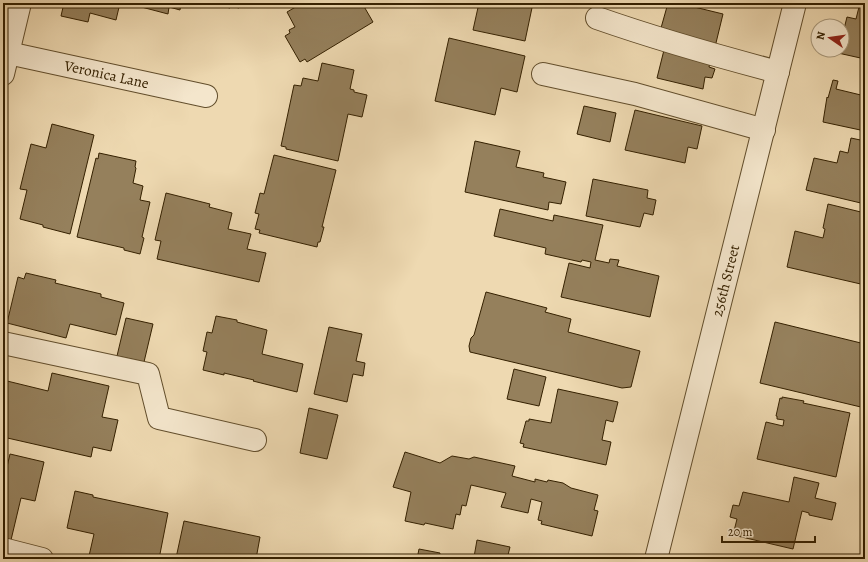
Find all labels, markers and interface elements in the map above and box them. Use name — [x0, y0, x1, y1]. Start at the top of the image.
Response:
north arrow — [810, 18, 850, 58]
text: N — [813, 30, 829, 41]
street label: Veronica Lane — [62, 55, 151, 93]
street label: 256th Street — [707, 242, 744, 319]
scale bar — [722, 518, 815, 544]
text: 20 m — [728, 524, 752, 540]

